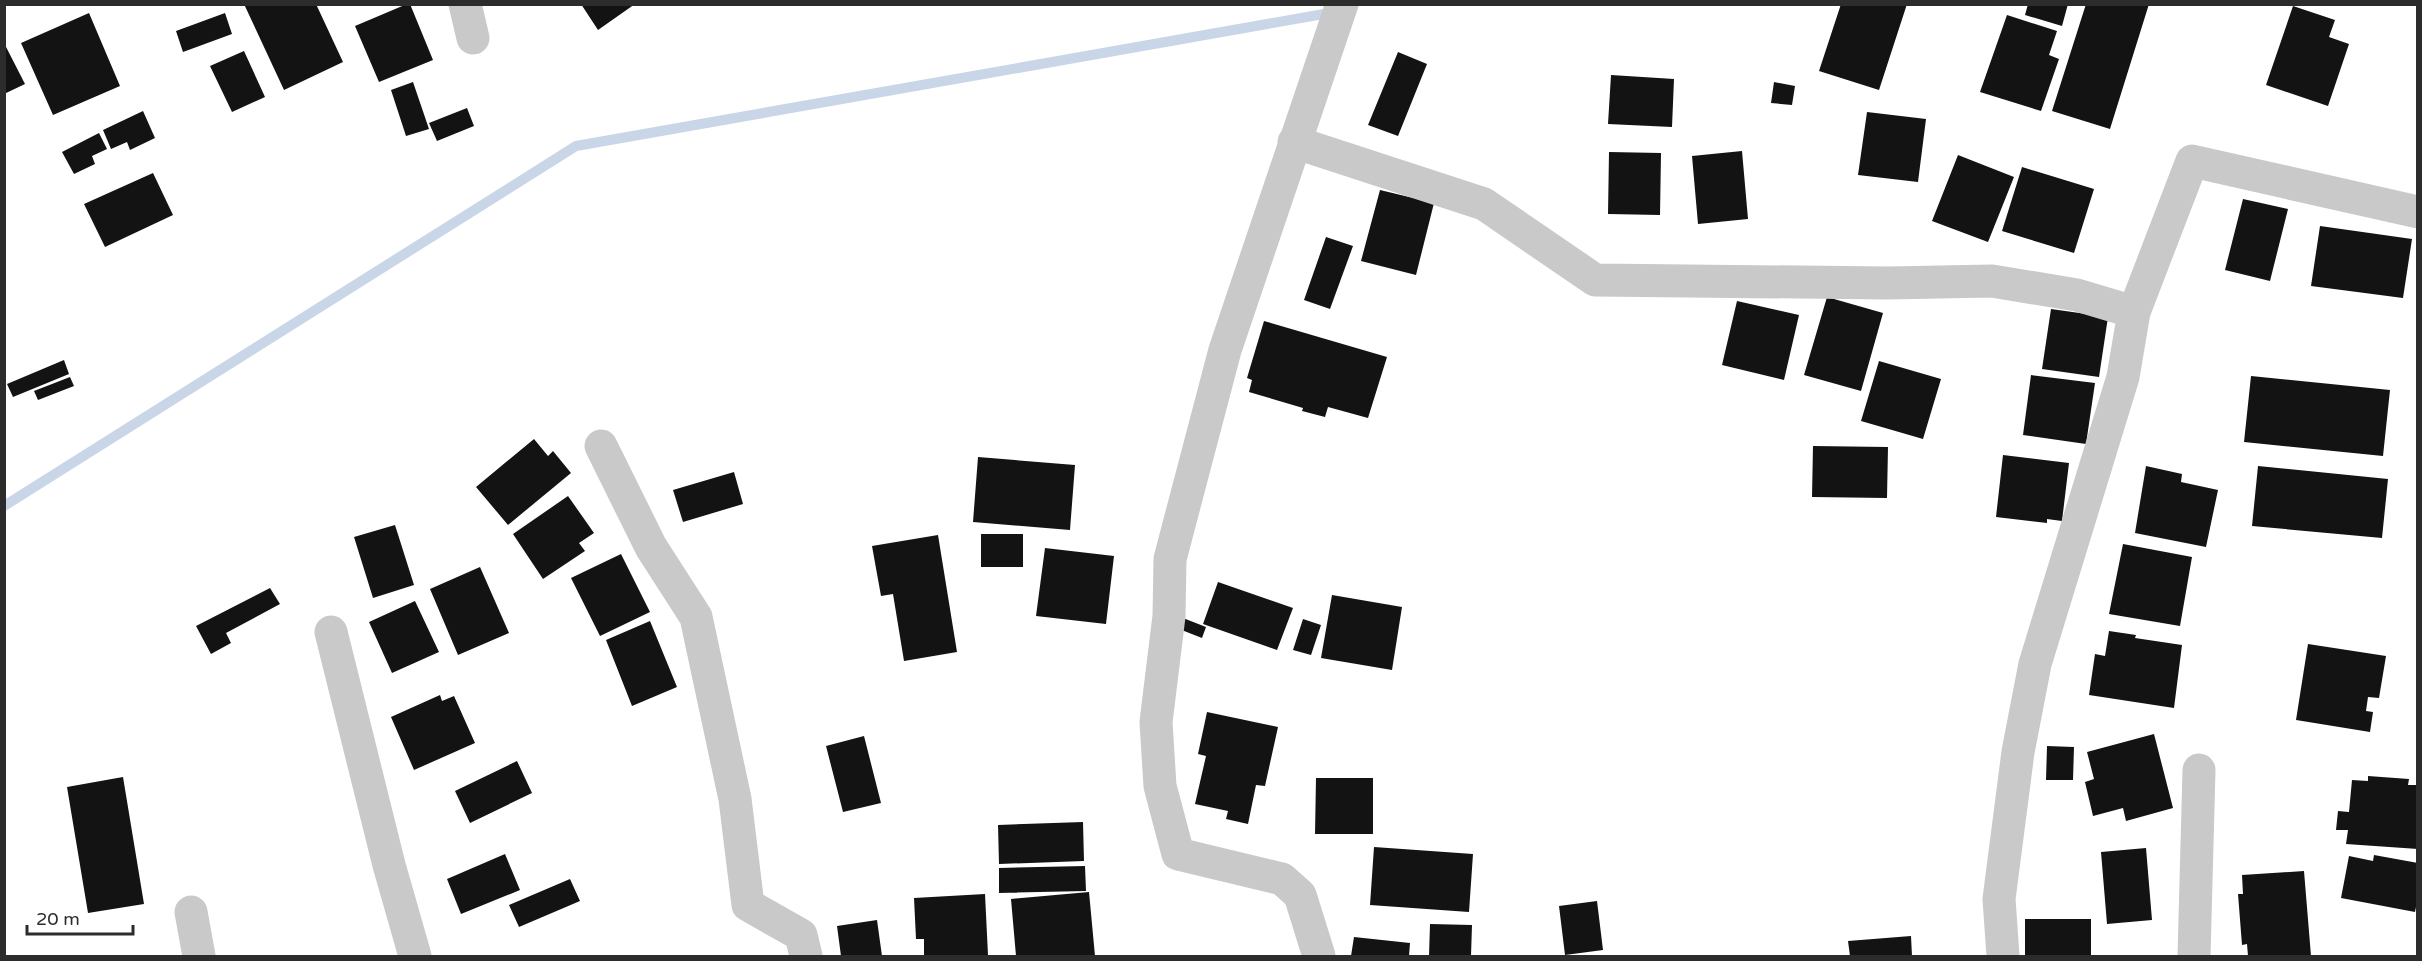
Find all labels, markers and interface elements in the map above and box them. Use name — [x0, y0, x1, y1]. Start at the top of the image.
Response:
scale bar — [27, 898, 134, 936]
text: 20 m — [36, 908, 80, 930]

